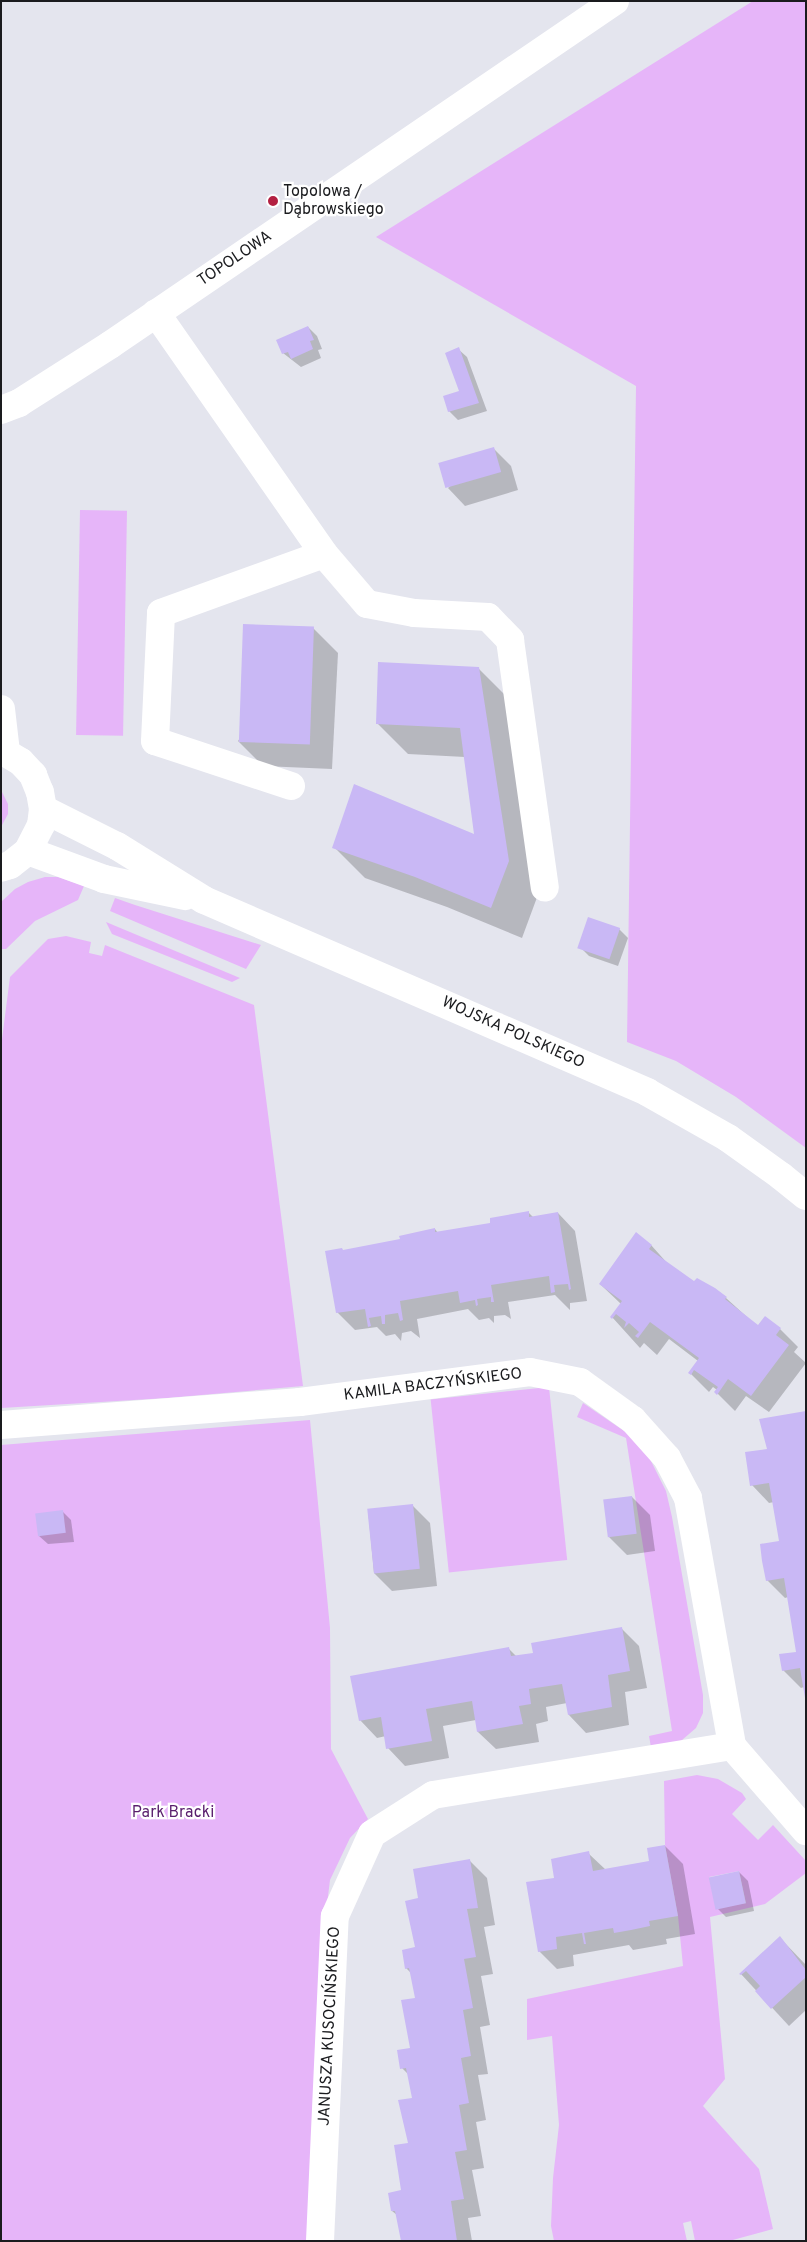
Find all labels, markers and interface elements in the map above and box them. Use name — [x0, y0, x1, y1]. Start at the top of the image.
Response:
place label: Topolowa / Dąbrowskiego — [283, 182, 384, 220]
marker: Topolowa / Dąbrowskiego — [267, 195, 279, 207]
street label: TOPOLOWA — [194, 227, 276, 291]
street label: WOJSKA POLSKIEGO — [438, 993, 588, 1073]
street label: KAMILA BACZYŃSKIEGO — [342, 1364, 524, 1406]
park label: Park Bracki — [132, 1803, 214, 1823]
street label: JANUSZA KUSOCIŃSKIEGO — [315, 1925, 345, 2127]

